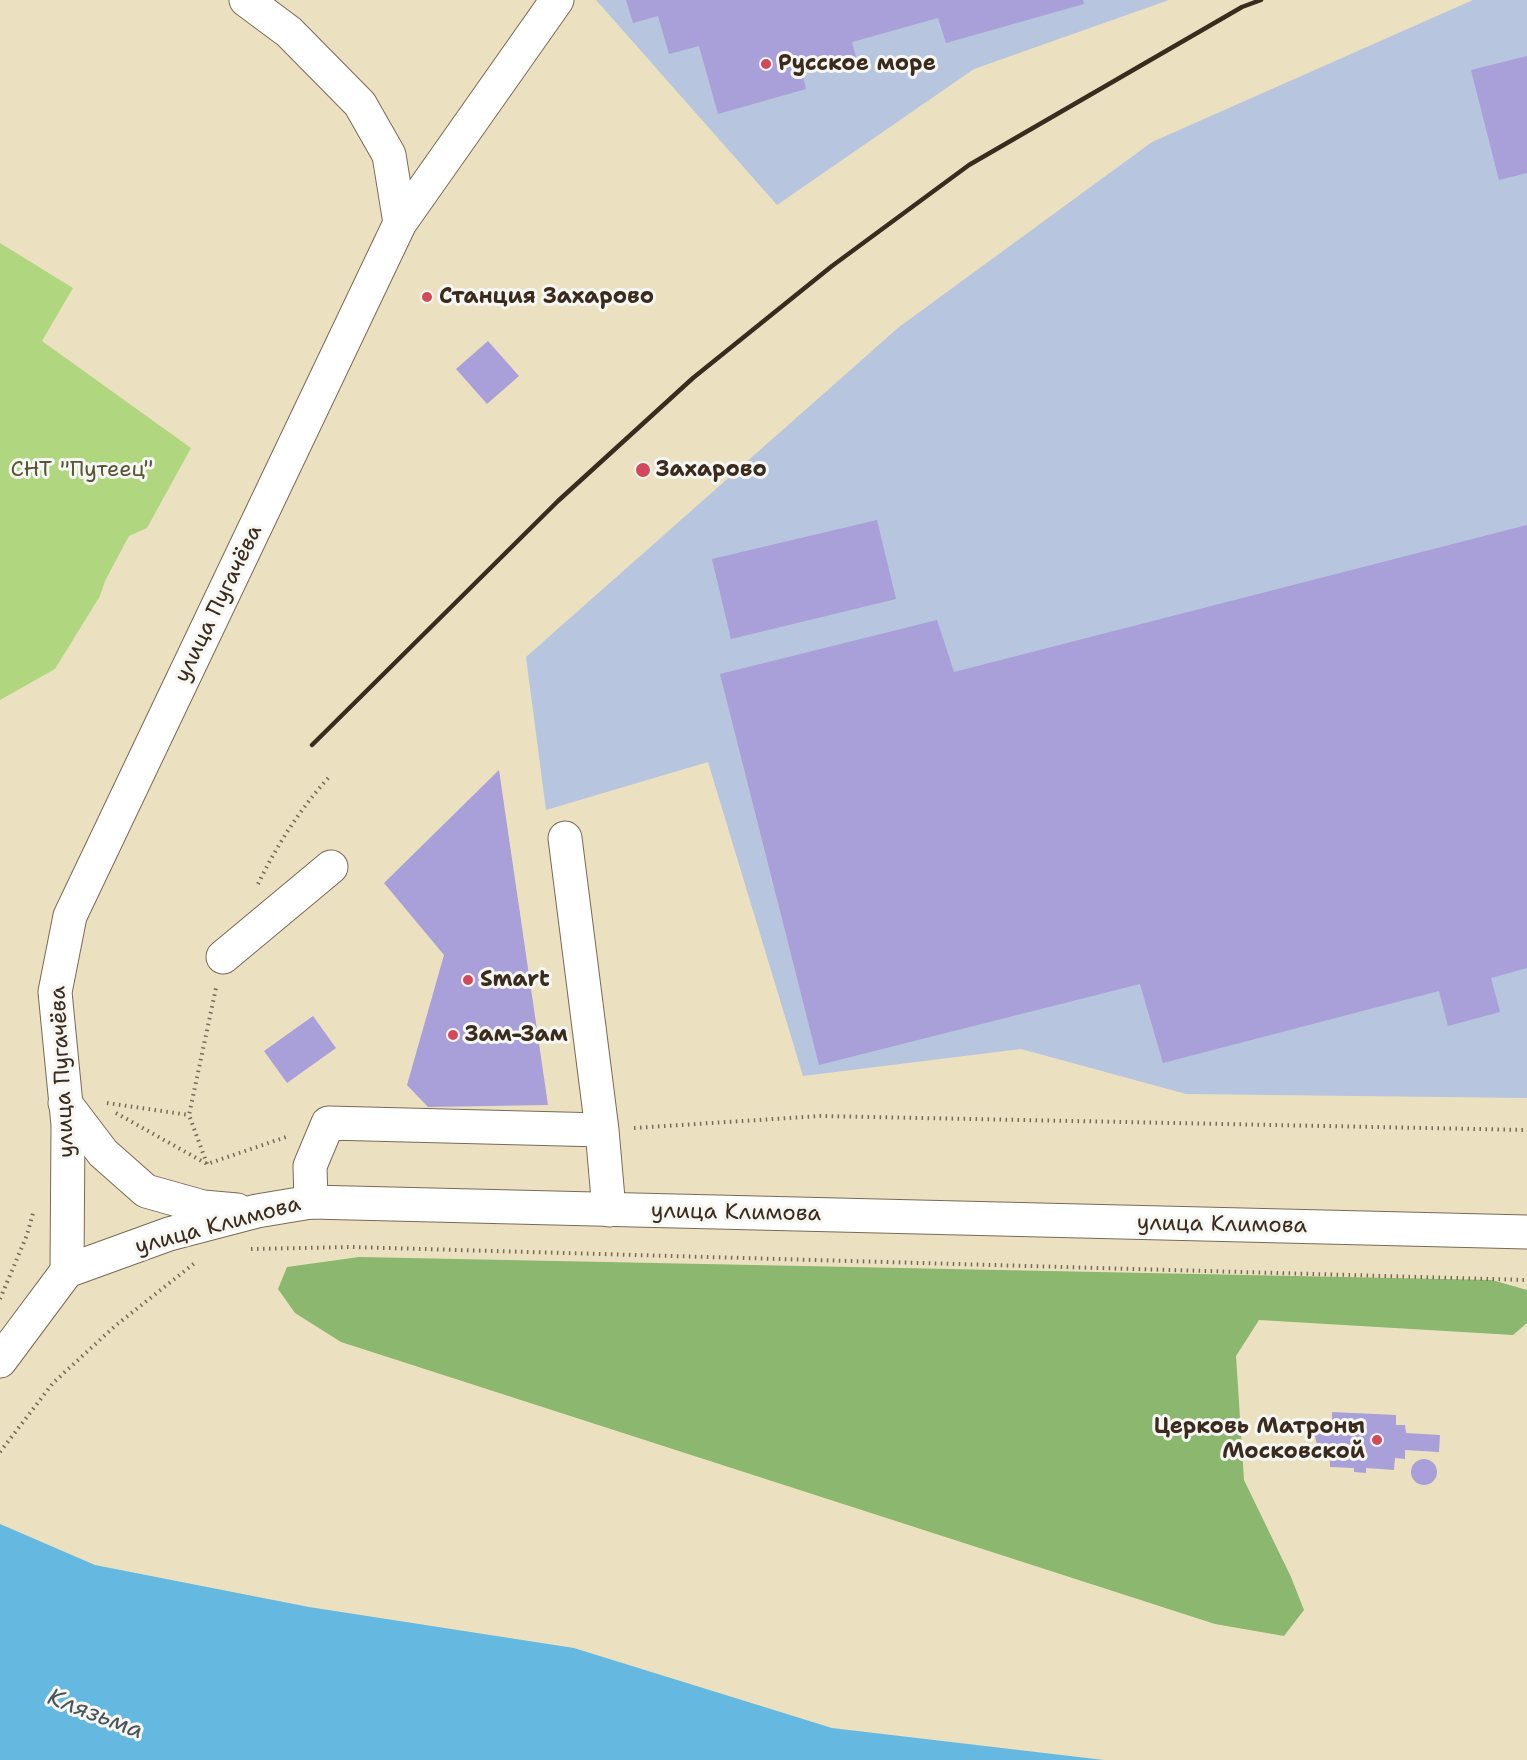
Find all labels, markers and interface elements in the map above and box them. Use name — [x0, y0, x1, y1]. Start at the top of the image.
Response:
place label: Русское море — [778, 51, 936, 77]
marker: Русское море — [759, 57, 773, 71]
place label: Станция Захарово — [439, 284, 654, 310]
marker: Станция Захарово — [420, 290, 434, 304]
park label: СНТ "Путеец" — [11, 457, 153, 483]
place label: Захарово — [656, 457, 767, 483]
marker: Захарово — [634, 461, 652, 479]
street label: улица Пугачёва — [169, 521, 269, 687]
place label: Smart — [480, 967, 550, 993]
marker: Smart — [461, 973, 475, 987]
street label: улица Пугачёва — [45, 985, 81, 1159]
place label: Зам-Зам — [465, 1022, 568, 1048]
marker: Зам-Зам — [446, 1028, 460, 1042]
street label: улица Климова — [132, 1191, 304, 1261]
street label: улица Климова — [651, 1198, 821, 1228]
street label: улица Климова — [1137, 1210, 1307, 1240]
place label: Церковь Матроны Московской — [1154, 1414, 1365, 1466]
marker: Церковь Матроны Московской — [1370, 1433, 1384, 1447]
water label: Клязьма — [43, 1684, 147, 1746]

